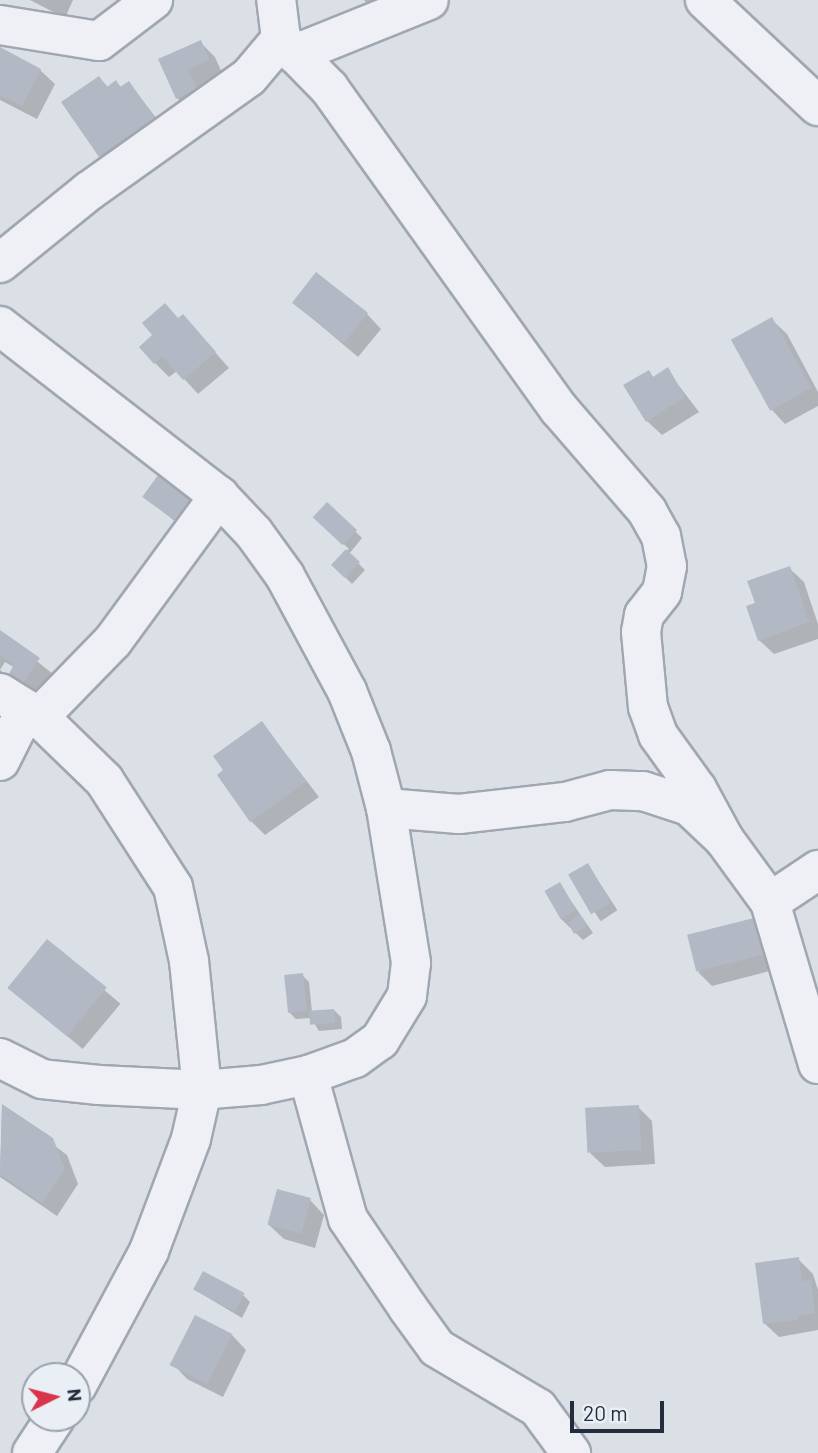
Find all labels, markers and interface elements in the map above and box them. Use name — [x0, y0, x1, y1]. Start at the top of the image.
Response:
north arrow — [21, 1362, 91, 1432]
scale bar — [573, 1386, 668, 1430]
text: N — [63, 1387, 87, 1402]
text: 20 m — [583, 1400, 628, 1425]

